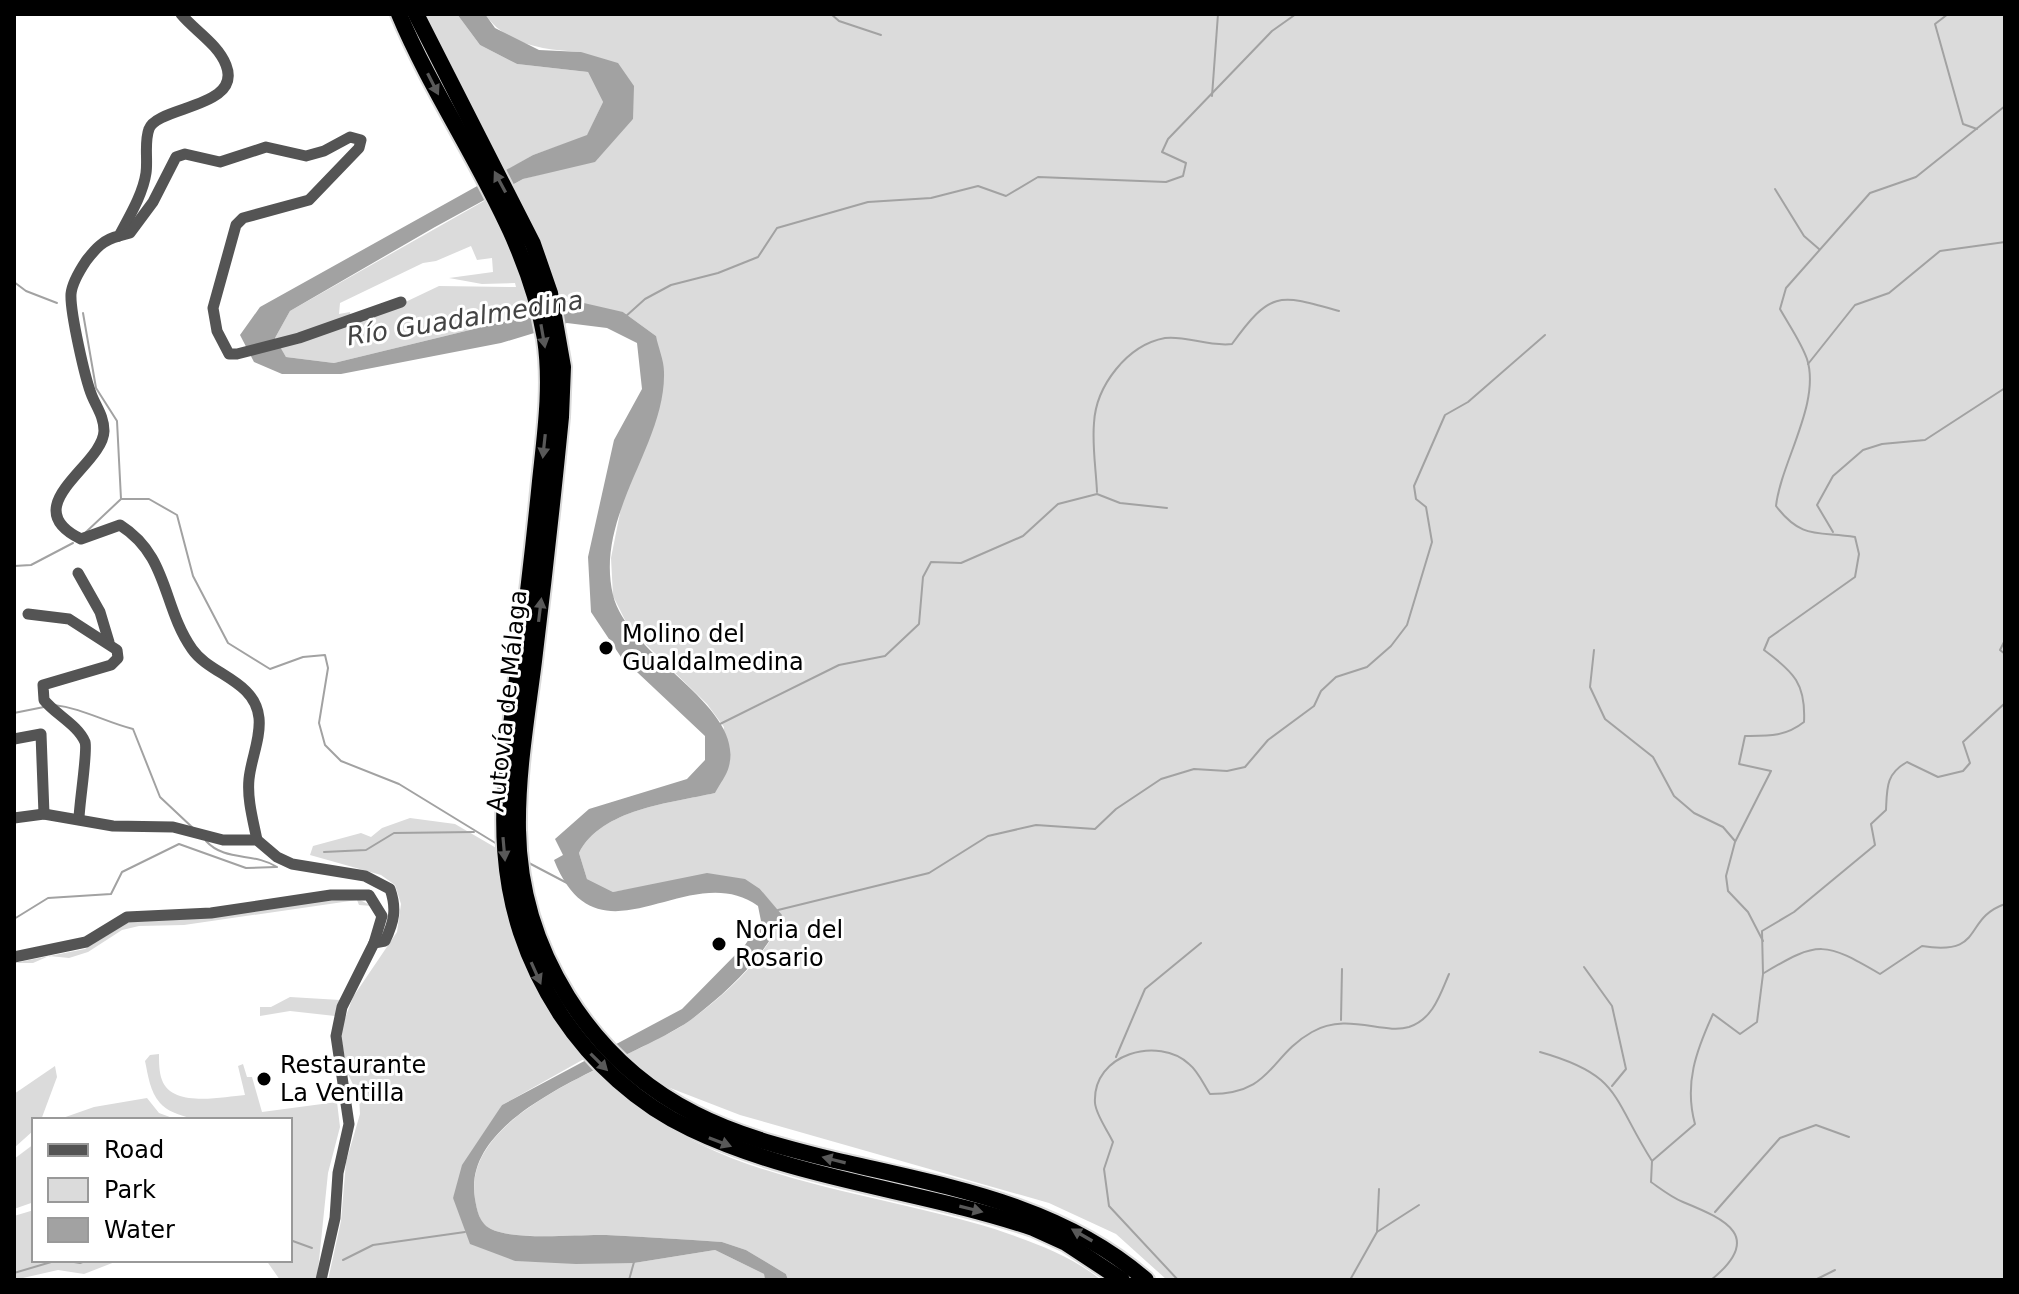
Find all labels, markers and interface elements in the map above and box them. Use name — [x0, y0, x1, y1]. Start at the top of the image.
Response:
one-way arrow — [426, 73, 439, 96]
one-way arrow — [494, 170, 507, 193]
water label: Río Guadalmedina — [345, 284, 585, 352]
one-way arrow — [538, 324, 550, 349]
one-way arrow — [537, 434, 550, 459]
street label: Autovía de Málaga — [481, 588, 533, 814]
one-way arrow — [534, 597, 547, 622]
place label: Molino del Gualdalmedina — [622, 620, 804, 676]
marker: Molino del Gualdalmedina — [597, 639, 615, 657]
one-way arrow — [498, 837, 511, 862]
place label: Noria del Rosario — [735, 916, 843, 972]
marker: Noria del Rosario — [710, 935, 728, 953]
one-way arrow — [529, 961, 543, 985]
place label: Restaurante La Ventilla — [280, 1051, 426, 1107]
one-way arrow — [589, 1052, 608, 1071]
marker: Restaurante La Ventilla — [255, 1070, 273, 1088]
legend — [32, 1118, 292, 1262]
text: Road — [104, 1136, 164, 1164]
one-way arrow — [708, 1136, 732, 1149]
one-way arrow — [822, 1153, 847, 1165]
text: Park — [104, 1176, 156, 1204]
one-way arrow — [959, 1204, 984, 1216]
text: Water — [104, 1216, 175, 1244]
one-way arrow — [1071, 1228, 1093, 1242]

